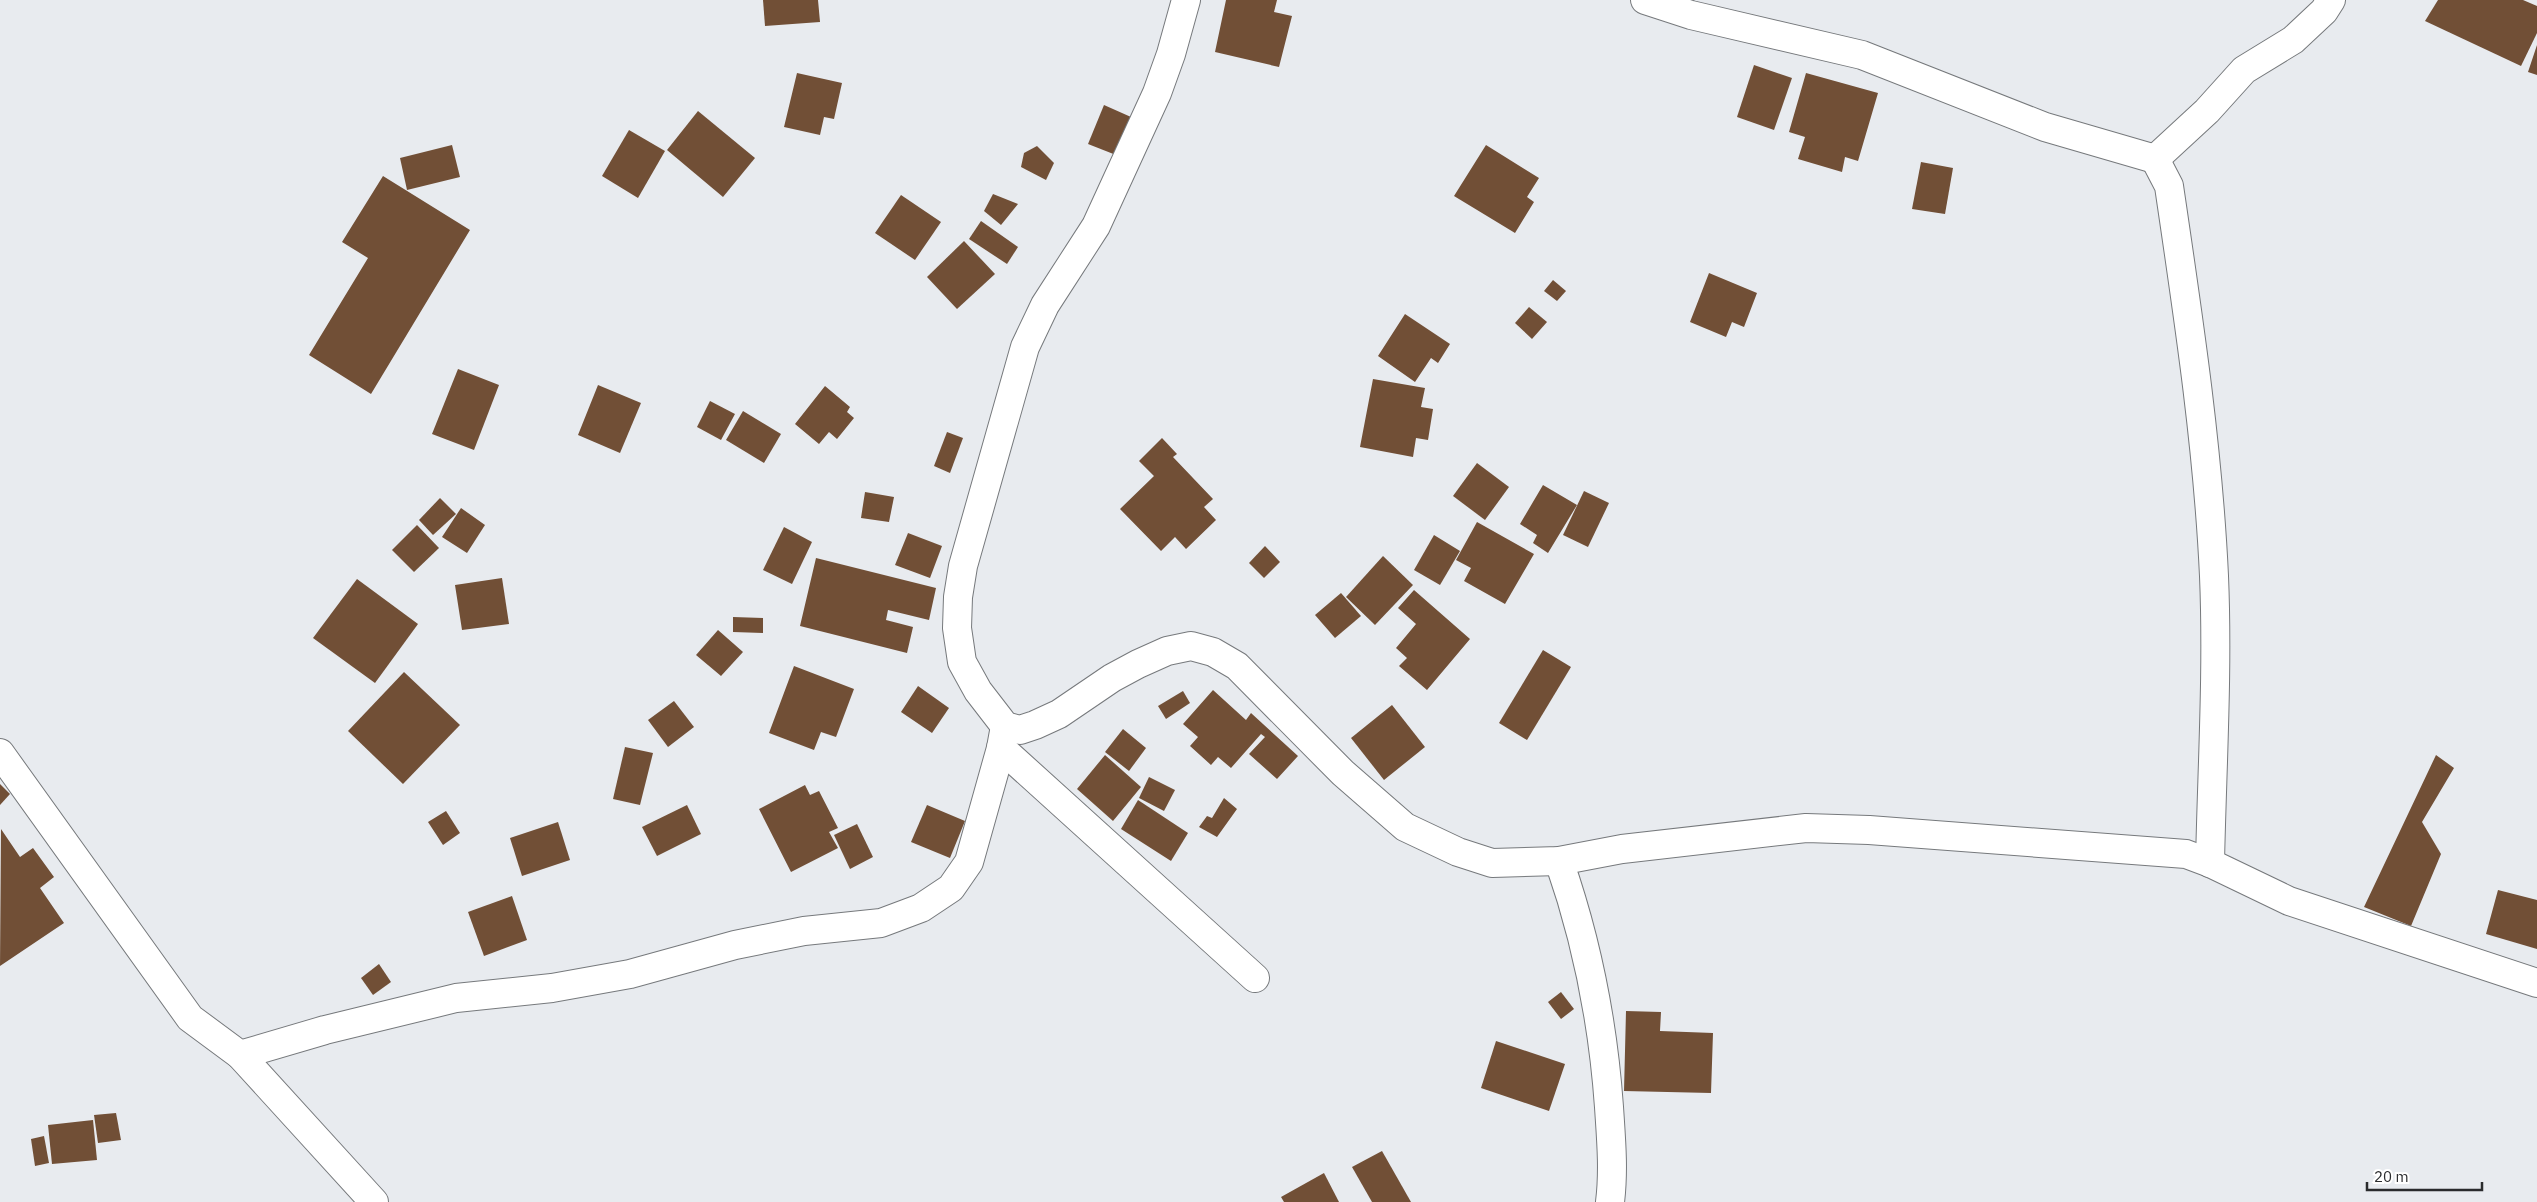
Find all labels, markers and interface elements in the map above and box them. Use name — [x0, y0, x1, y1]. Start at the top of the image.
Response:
scale bar — [2367, 1160, 2482, 1192]
text: 20 m — [2374, 1167, 2409, 1186]

